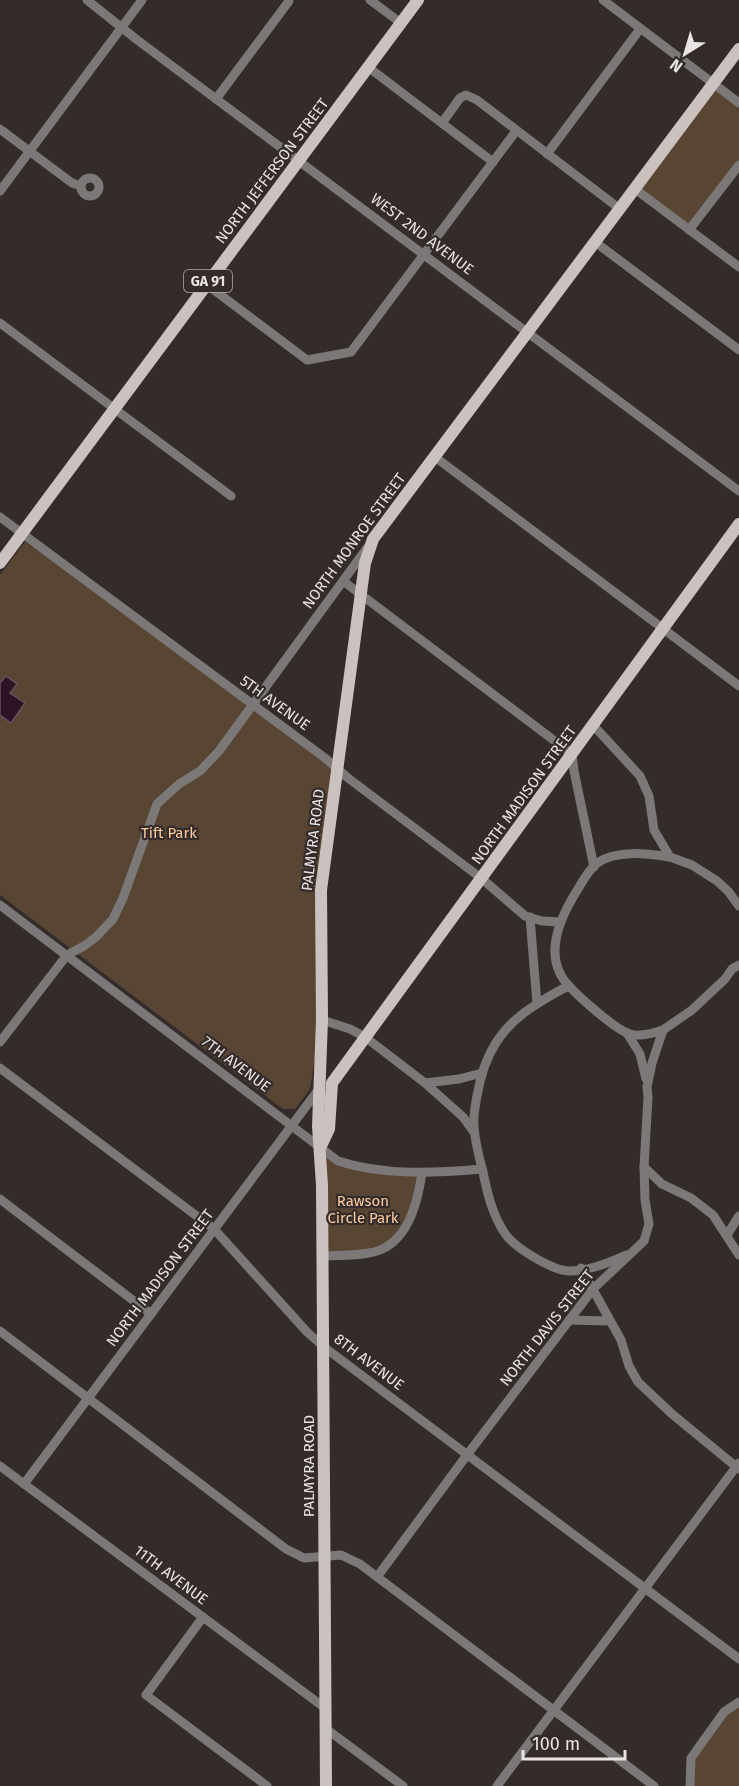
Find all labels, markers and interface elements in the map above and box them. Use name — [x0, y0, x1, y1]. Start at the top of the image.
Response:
north arrow — [655, 24, 715, 84]
text: N — [666, 55, 686, 76]
street label: NORTH JEFFERSON STREET — [212, 95, 333, 247]
street label: WEST 2ND AVENUE — [367, 189, 477, 279]
road number: GA 91 — [184, 270, 232, 292]
street label: NORTH MONROE STREET — [299, 469, 409, 612]
street label: 5TH AVENUE — [237, 672, 313, 734]
street label: NORTH MADISON STREET — [468, 722, 580, 868]
street label: PALMYRA ROAD — [298, 788, 328, 892]
park label: Tift Park — [141, 824, 197, 842]
street label: 7TH AVENUE — [198, 1032, 274, 1096]
park label: Rawson Circle Park — [327, 1192, 399, 1227]
street label: NORTH MADISON STREET — [103, 1206, 218, 1350]
street label: NORTH DAVIS STREET — [496, 1266, 598, 1390]
street label: 8TH AVENUE — [330, 1330, 408, 1394]
street label: PALMYRA ROAD — [300, 1415, 318, 1517]
street label: 11TH AVENUE — [131, 1541, 211, 1609]
scale bar — [523, 1723, 625, 1761]
text: 100 m — [532, 1733, 580, 1755]

